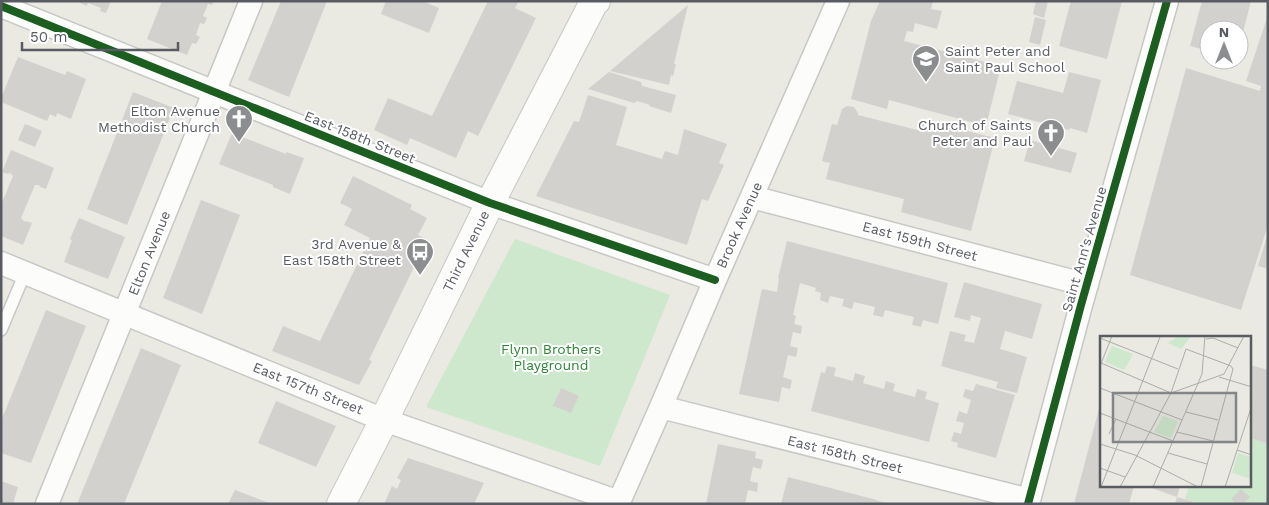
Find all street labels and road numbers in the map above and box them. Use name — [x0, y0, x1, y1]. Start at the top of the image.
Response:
street label: East 158th Street — [302, 107, 418, 167]
street label: Brook Avenue — [713, 179, 765, 271]
street label: Saint Ann's Avenue — [1058, 185, 1110, 313]
street label: Elton Avenue — [125, 208, 173, 298]
street label: Third Avenue — [439, 208, 493, 294]
street label: East 159th Street — [861, 218, 979, 264]
street label: East 157th Street — [251, 359, 366, 417]
street label: East 158th Street — [786, 432, 904, 476]

